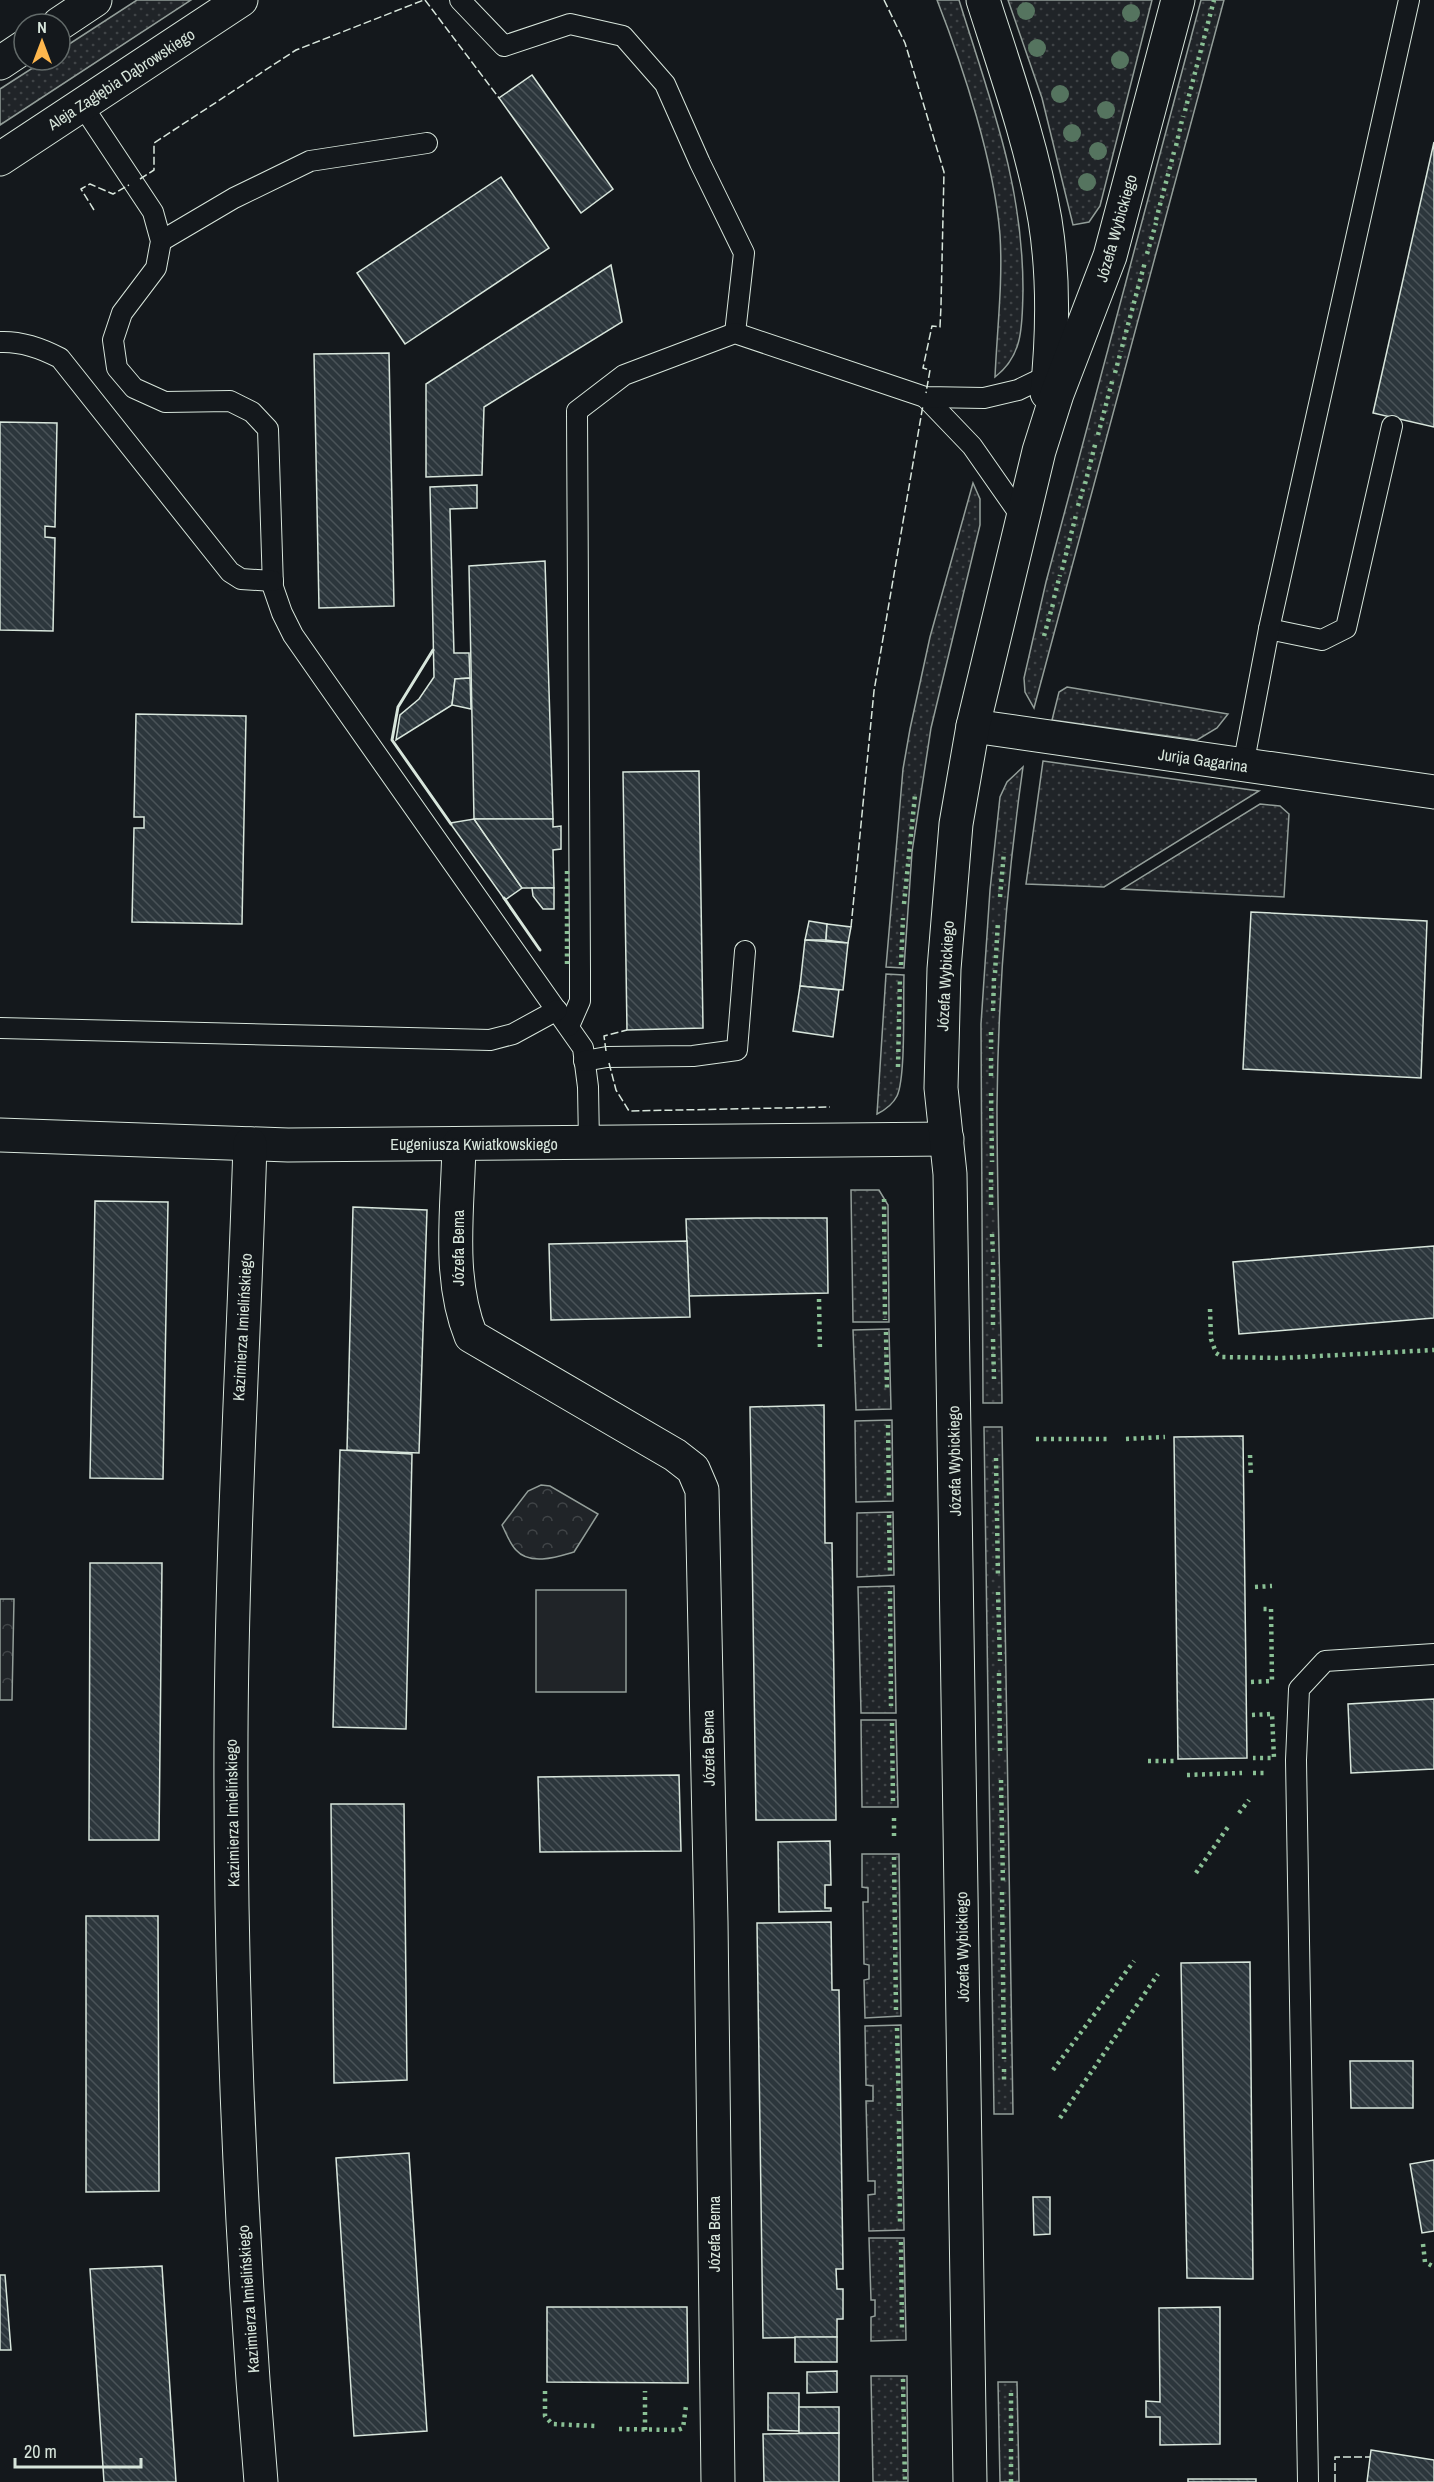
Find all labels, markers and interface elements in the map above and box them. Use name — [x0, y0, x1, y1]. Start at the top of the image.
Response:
north arrow — [12, 12, 72, 72]
text: N — [37, 16, 47, 38]
street label: Aleja Zagłębia Dąbrowskiego — [42, 23, 199, 135]
street label: Józefa Wybickiego — [1090, 172, 1142, 284]
street label: Jurija Gagarina — [1157, 743, 1250, 777]
street label: Józefa Wybickiego — [931, 920, 959, 1032]
street label: Eugeniusza Kwiatkowskiego — [390, 1133, 558, 1155]
street label: Józefa Bema — [447, 1209, 469, 1286]
street label: Kazimierza Imielińskiego — [227, 1253, 257, 1401]
street label: Józefa Wybickiego — [942, 1405, 966, 1517]
street label: Józefa Bema — [696, 1709, 720, 1786]
street label: Kazimierza Imielińskiego — [220, 1739, 244, 1887]
street label: Józefa Wybickiego — [950, 1891, 974, 2003]
street label: Józefa Bema — [703, 2195, 725, 2272]
street label: Kazimierza Imielińskiego — [232, 2224, 264, 2374]
scale bar — [15, 2431, 141, 2469]
text: 20 m — [24, 2439, 57, 2464]

